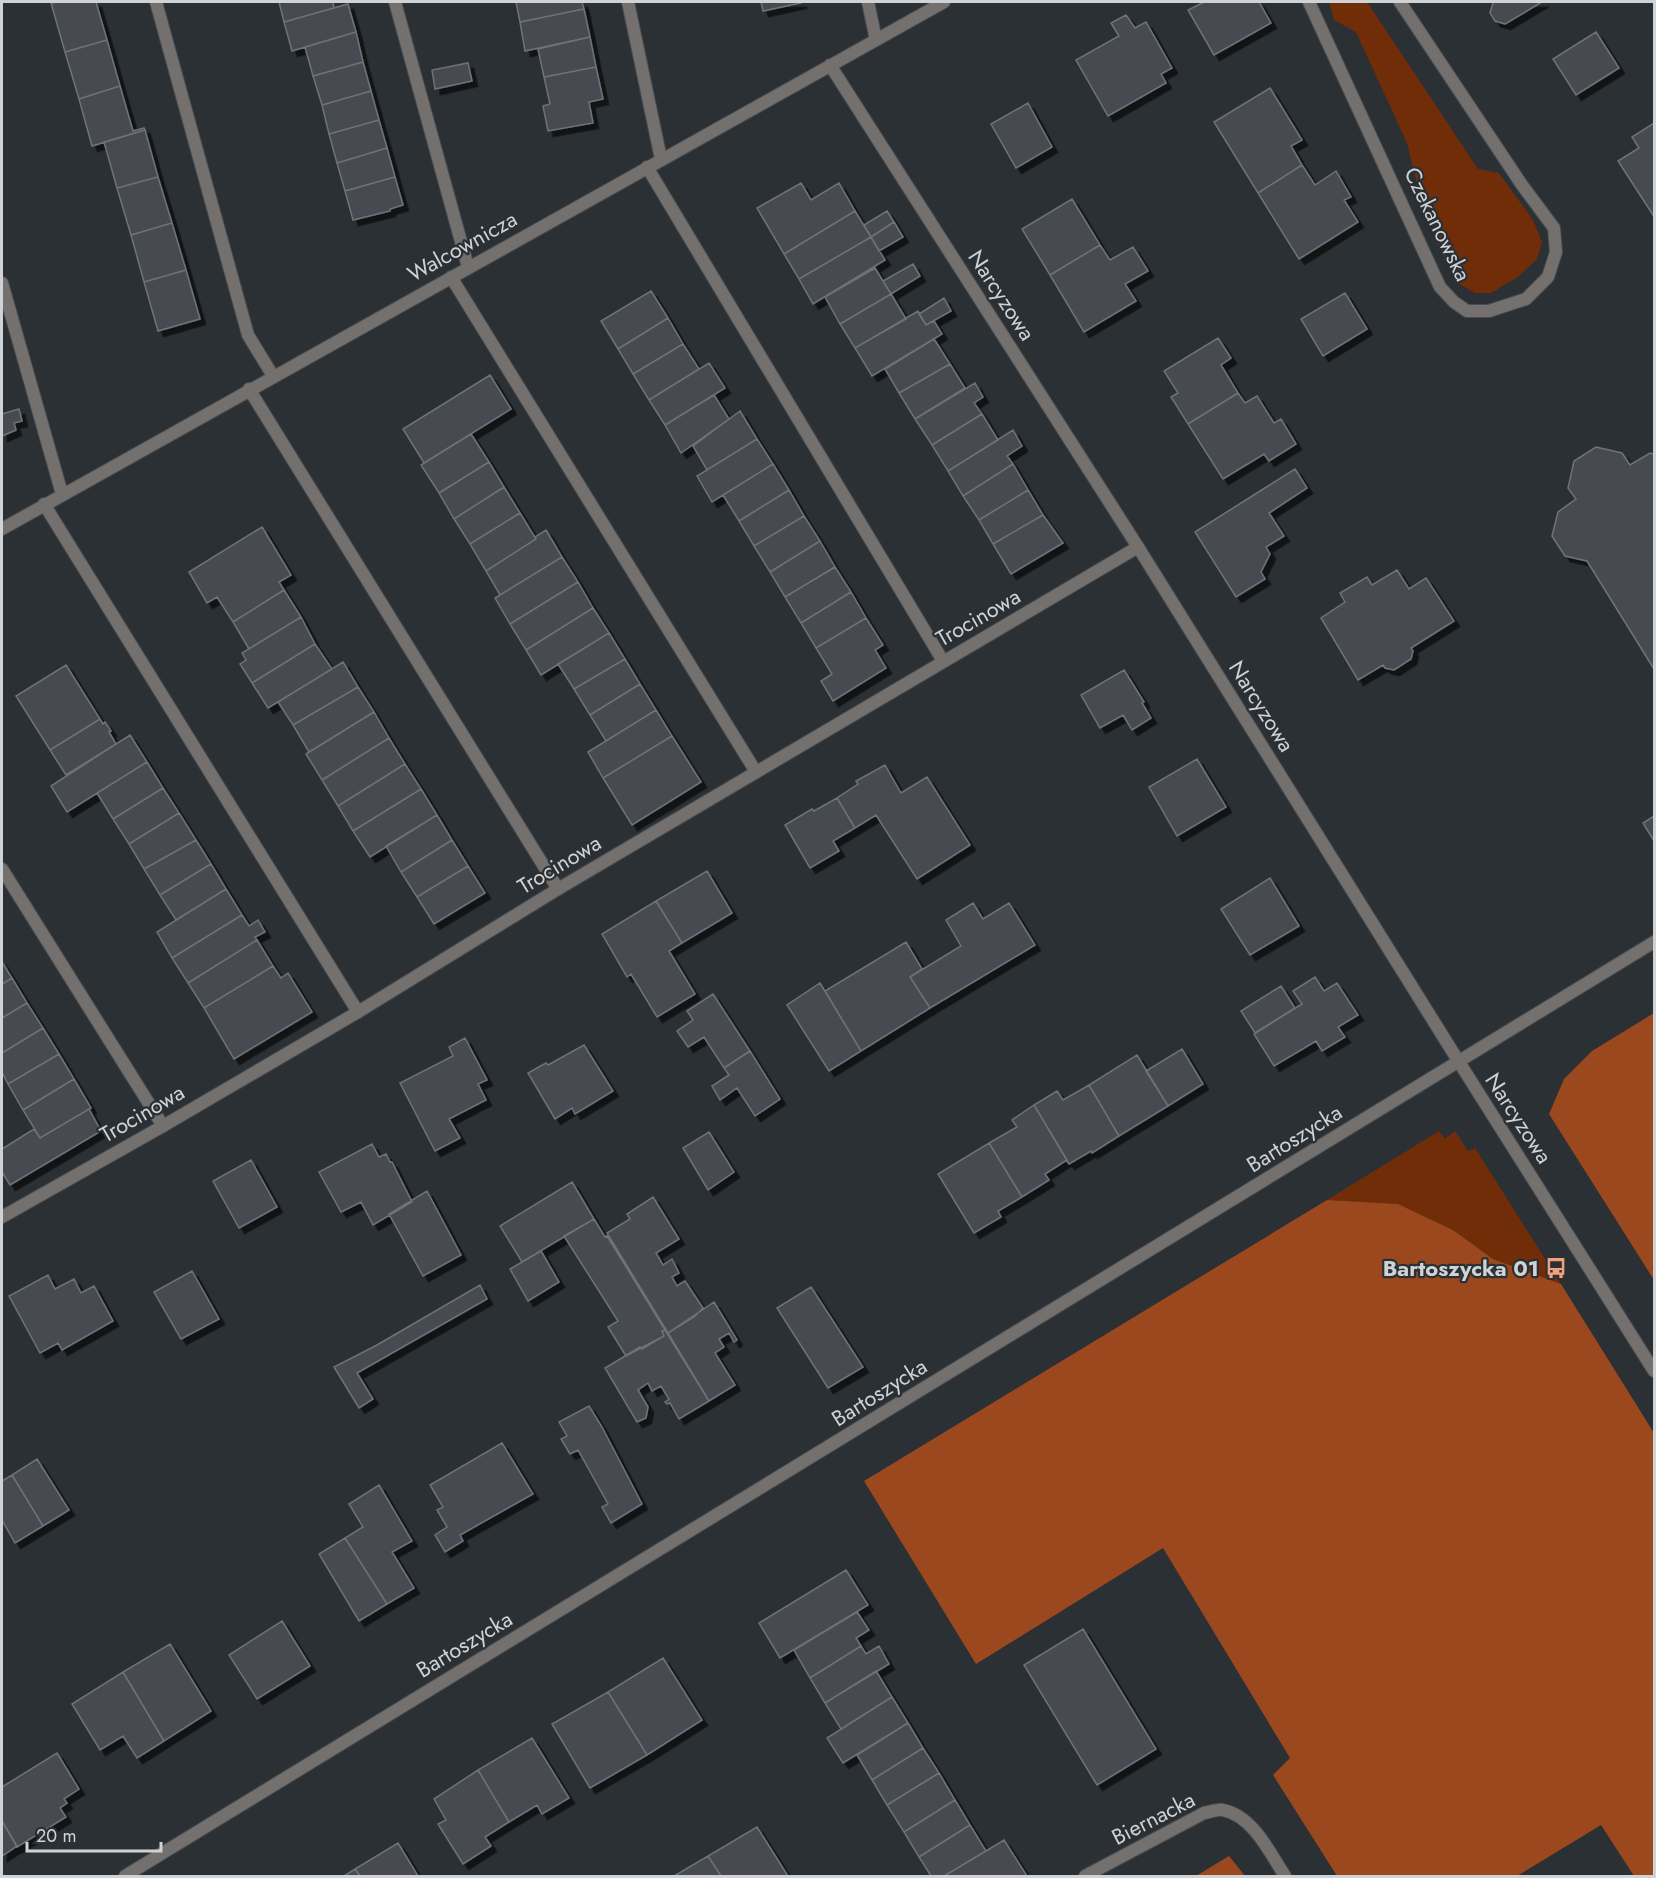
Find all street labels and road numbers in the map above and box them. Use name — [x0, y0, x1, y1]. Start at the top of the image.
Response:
street label: Czekanowska — [1396, 161, 1480, 287]
street label: Walcownicza — [401, 203, 523, 289]
street label: Narcyzowa — [961, 243, 1043, 347]
street label: Trocinowa — [930, 580, 1026, 654]
street label: Narcyzowa — [1221, 654, 1303, 758]
street label: Trocinowa — [511, 826, 607, 902]
street label: Narcyzowa — [1478, 1066, 1560, 1170]
street label: Trocinowa — [94, 1076, 190, 1150]
street label: Bartoszycka — [1240, 1096, 1348, 1180]
street label: Bartoszycka — [825, 1350, 933, 1434]
street label: Bartoszycka — [410, 1603, 518, 1685]
street label: Biernacka — [1106, 1783, 1200, 1853]

